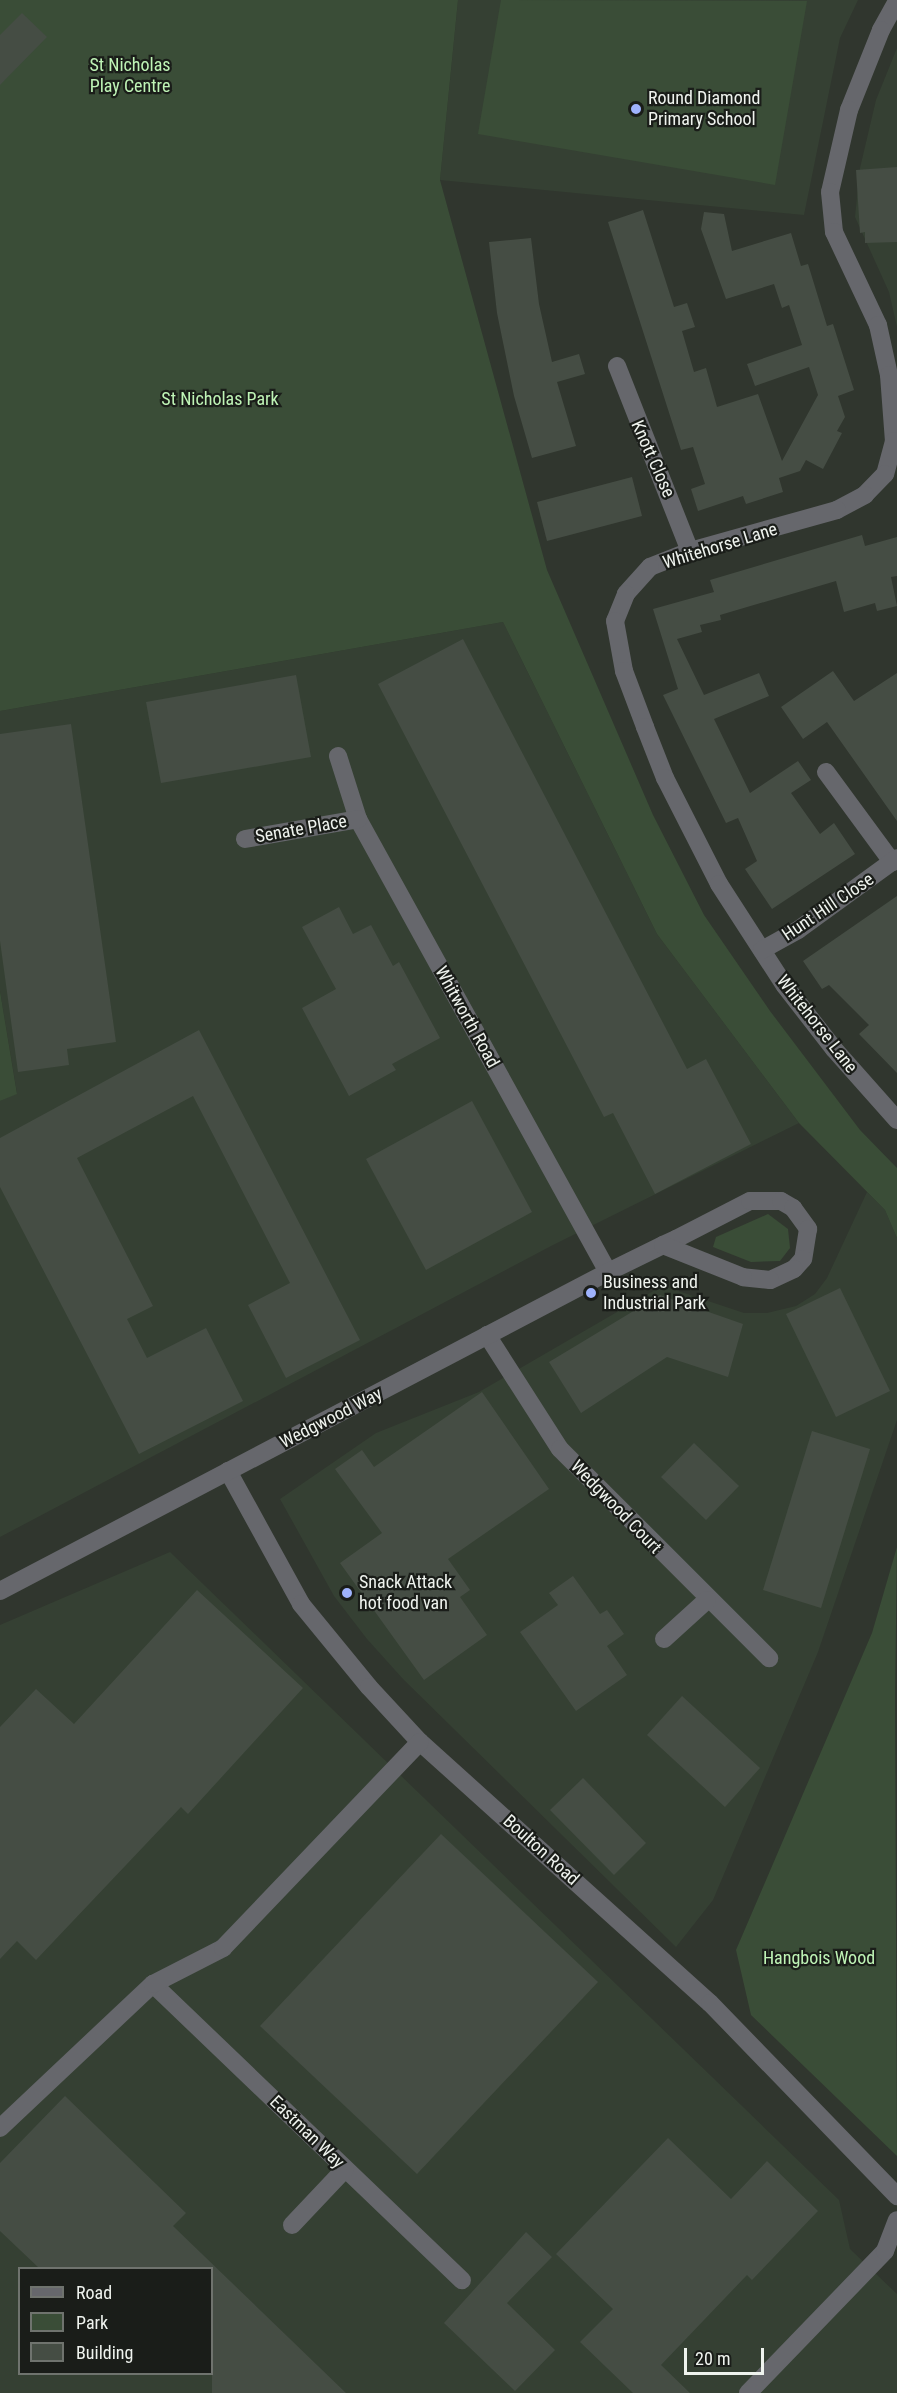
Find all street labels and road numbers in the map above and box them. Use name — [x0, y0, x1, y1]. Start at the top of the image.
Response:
street label: Knott Close — [626, 417, 680, 501]
street label: Whitehorse Lane — [660, 518, 780, 574]
street label: Senate Place — [254, 810, 348, 848]
street label: Hunt Hill Close — [778, 868, 878, 946]
street label: Whitworth Road — [430, 962, 504, 1072]
street label: Whitehorse Lane — [772, 971, 862, 1077]
street label: Wedgwood Way — [276, 1383, 386, 1453]
street label: Wedgwood Court — [566, 1456, 666, 1558]
street label: Boulton Road — [499, 1810, 583, 1890]
street label: Eastman Way — [265, 2091, 349, 2173]

